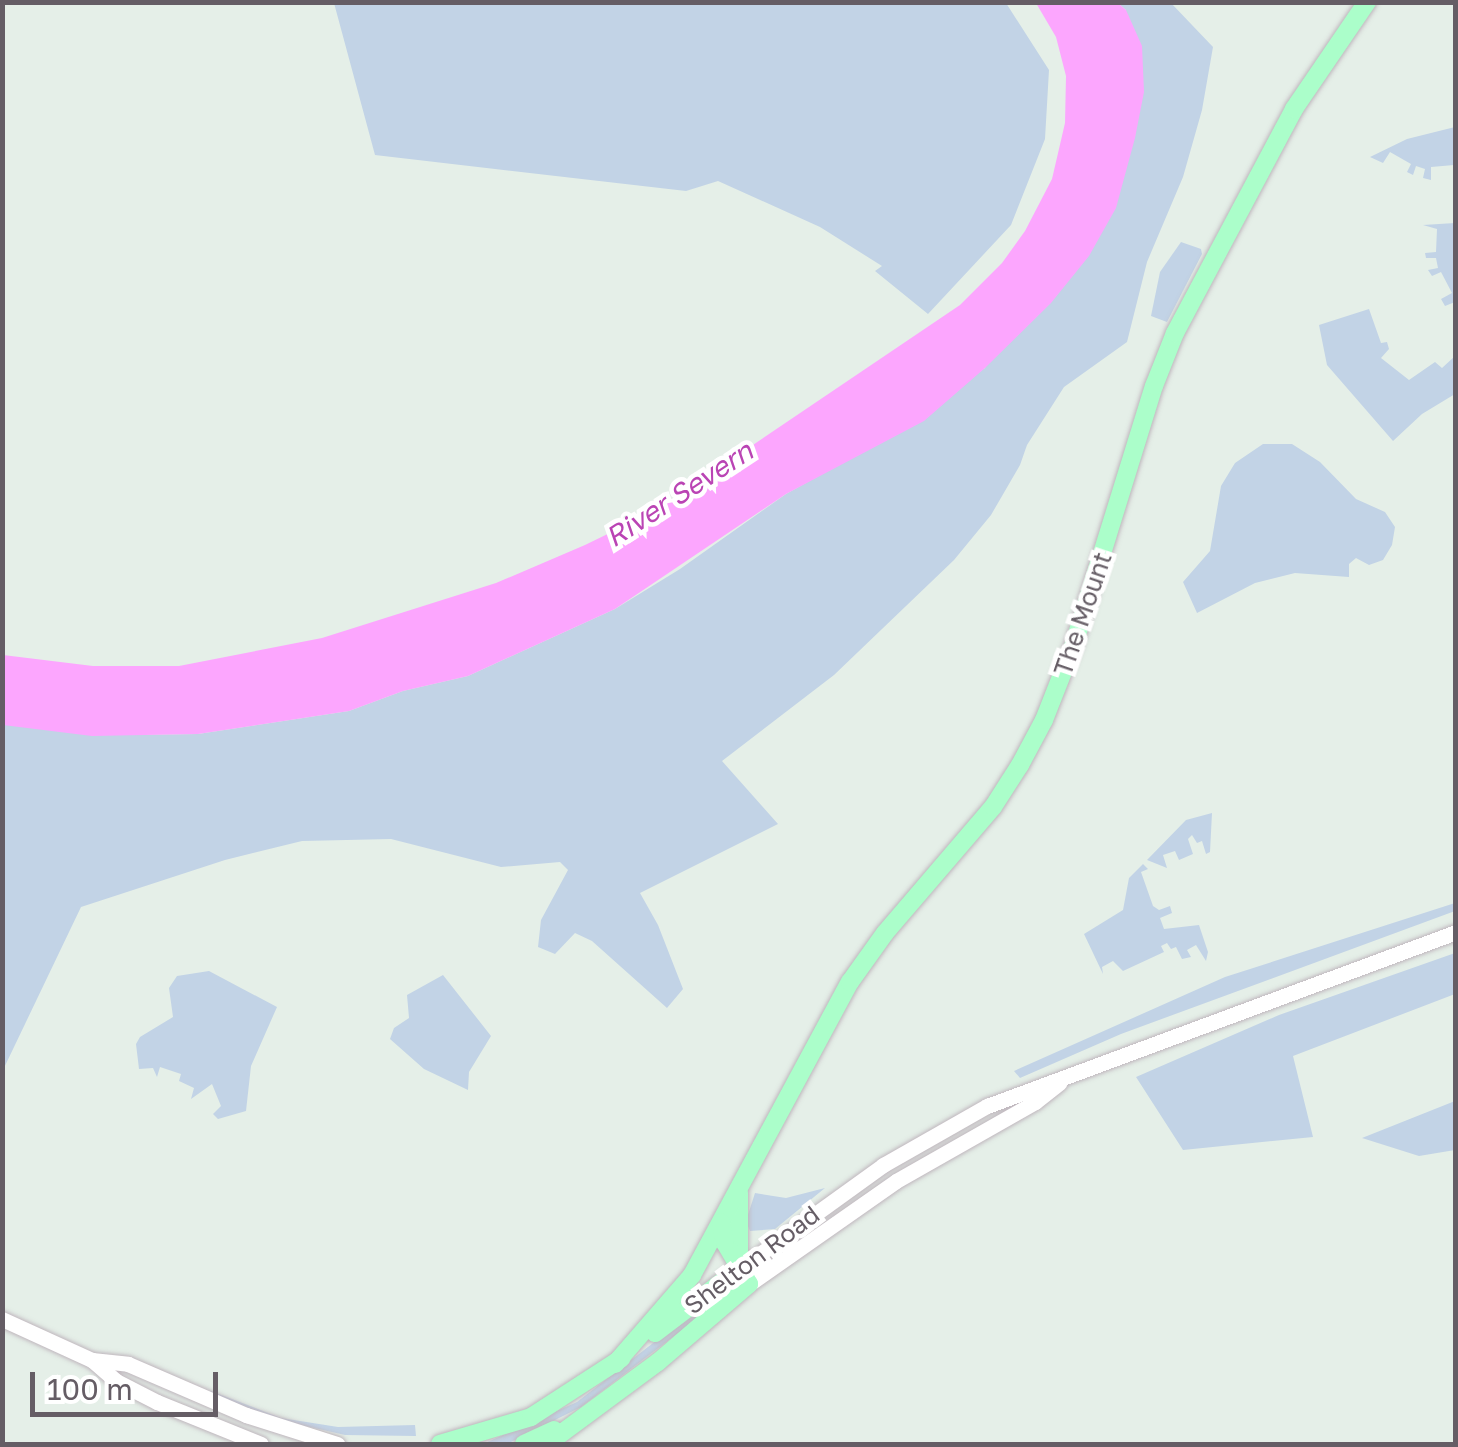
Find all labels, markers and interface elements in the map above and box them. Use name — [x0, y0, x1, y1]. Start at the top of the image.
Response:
water label: River Severn — [599, 434, 759, 554]
street label: The Mount — [1048, 548, 1118, 680]
street label: Shelton Road — [679, 1199, 825, 1321]
scale bar — [35, 1352, 222, 1414]
text: 100 m — [47, 1371, 133, 1407]

